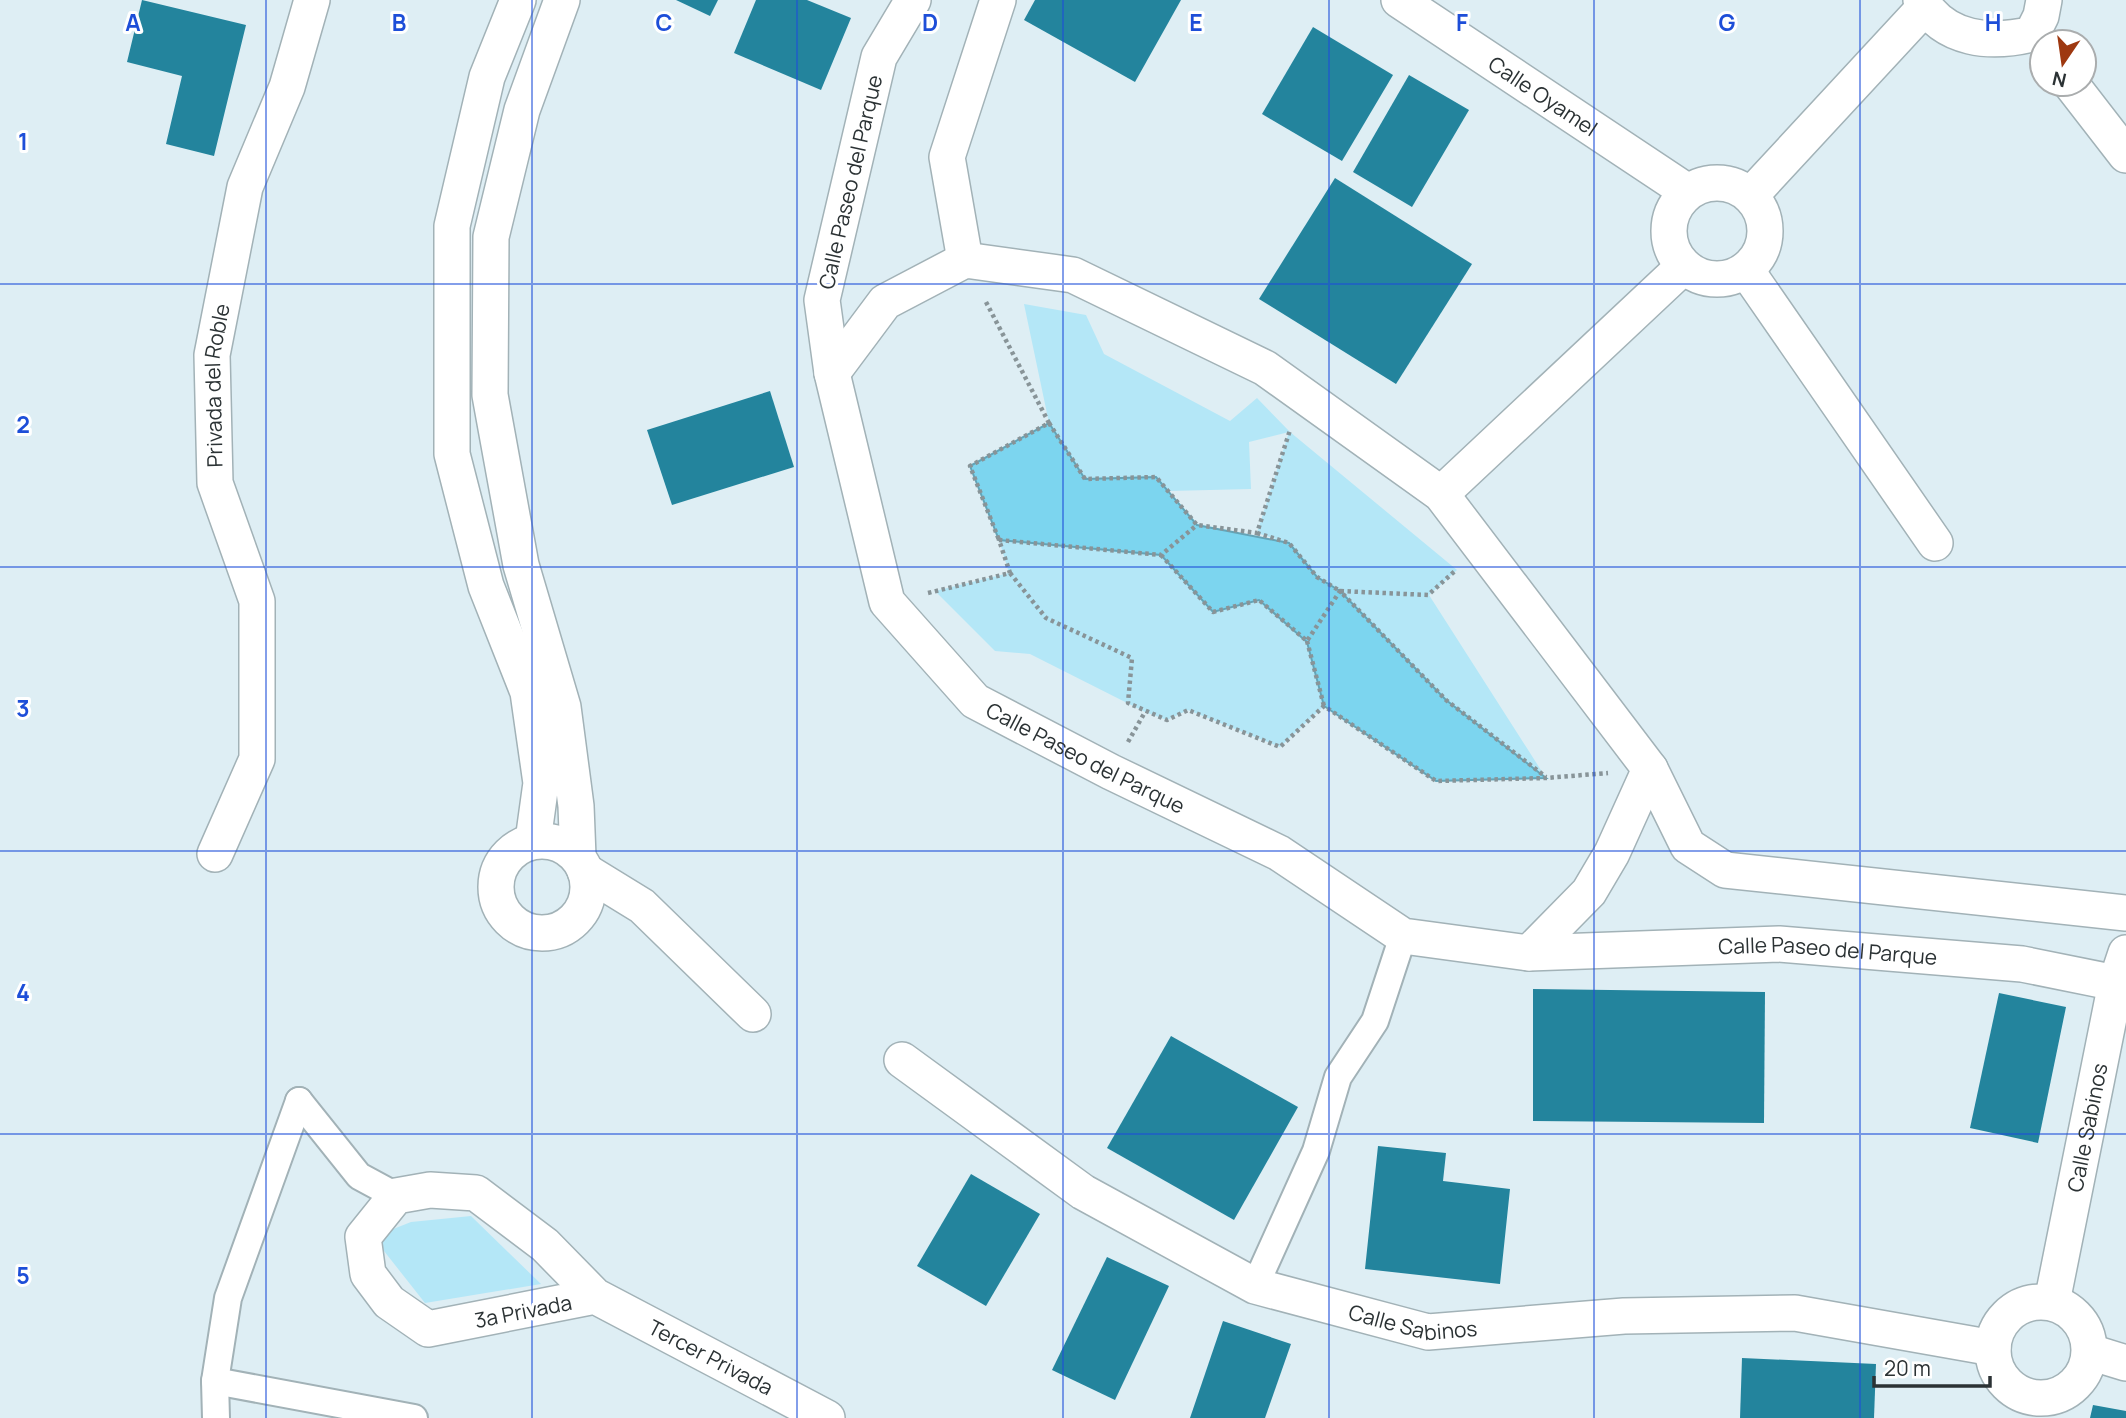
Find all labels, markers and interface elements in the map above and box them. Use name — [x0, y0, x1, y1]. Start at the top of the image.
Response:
text: A — [125, 6, 141, 38]
text: B — [392, 6, 406, 38]
text: C — [656, 6, 673, 38]
text: D — [922, 6, 938, 38]
text: E — [1189, 6, 1203, 38]
text: F — [1456, 6, 1468, 38]
text: G — [1719, 6, 1736, 38]
text: H — [1985, 6, 2001, 38]
north arrow — [2028, 28, 2098, 98]
street label: Calle Oyamel — [1483, 49, 1603, 142]
text: N — [2050, 65, 2069, 94]
street label: Calle Paseo del Parque — [812, 72, 888, 292]
text: 1 — [18, 125, 28, 157]
street label: Privada del Roble — [198, 301, 236, 468]
text: 2 — [16, 408, 30, 440]
text: 3 — [16, 692, 30, 724]
street label: Calle Paseo del Parque — [982, 695, 1190, 820]
street label: Calle Paseo del Parque — [1718, 930, 1938, 971]
text: 4 — [16, 976, 30, 1008]
street label: Calle Sabinos — [2060, 1061, 2114, 1194]
text: 5 — [16, 1259, 30, 1291]
street label: 3a Privada — [472, 1288, 574, 1334]
street label: Calle Sabinos — [1346, 1298, 1478, 1346]
street label: Tercer Privada — [644, 1313, 778, 1401]
scale bar — [1874, 1344, 1990, 1388]
text: 20 m — [1884, 1354, 1931, 1382]

